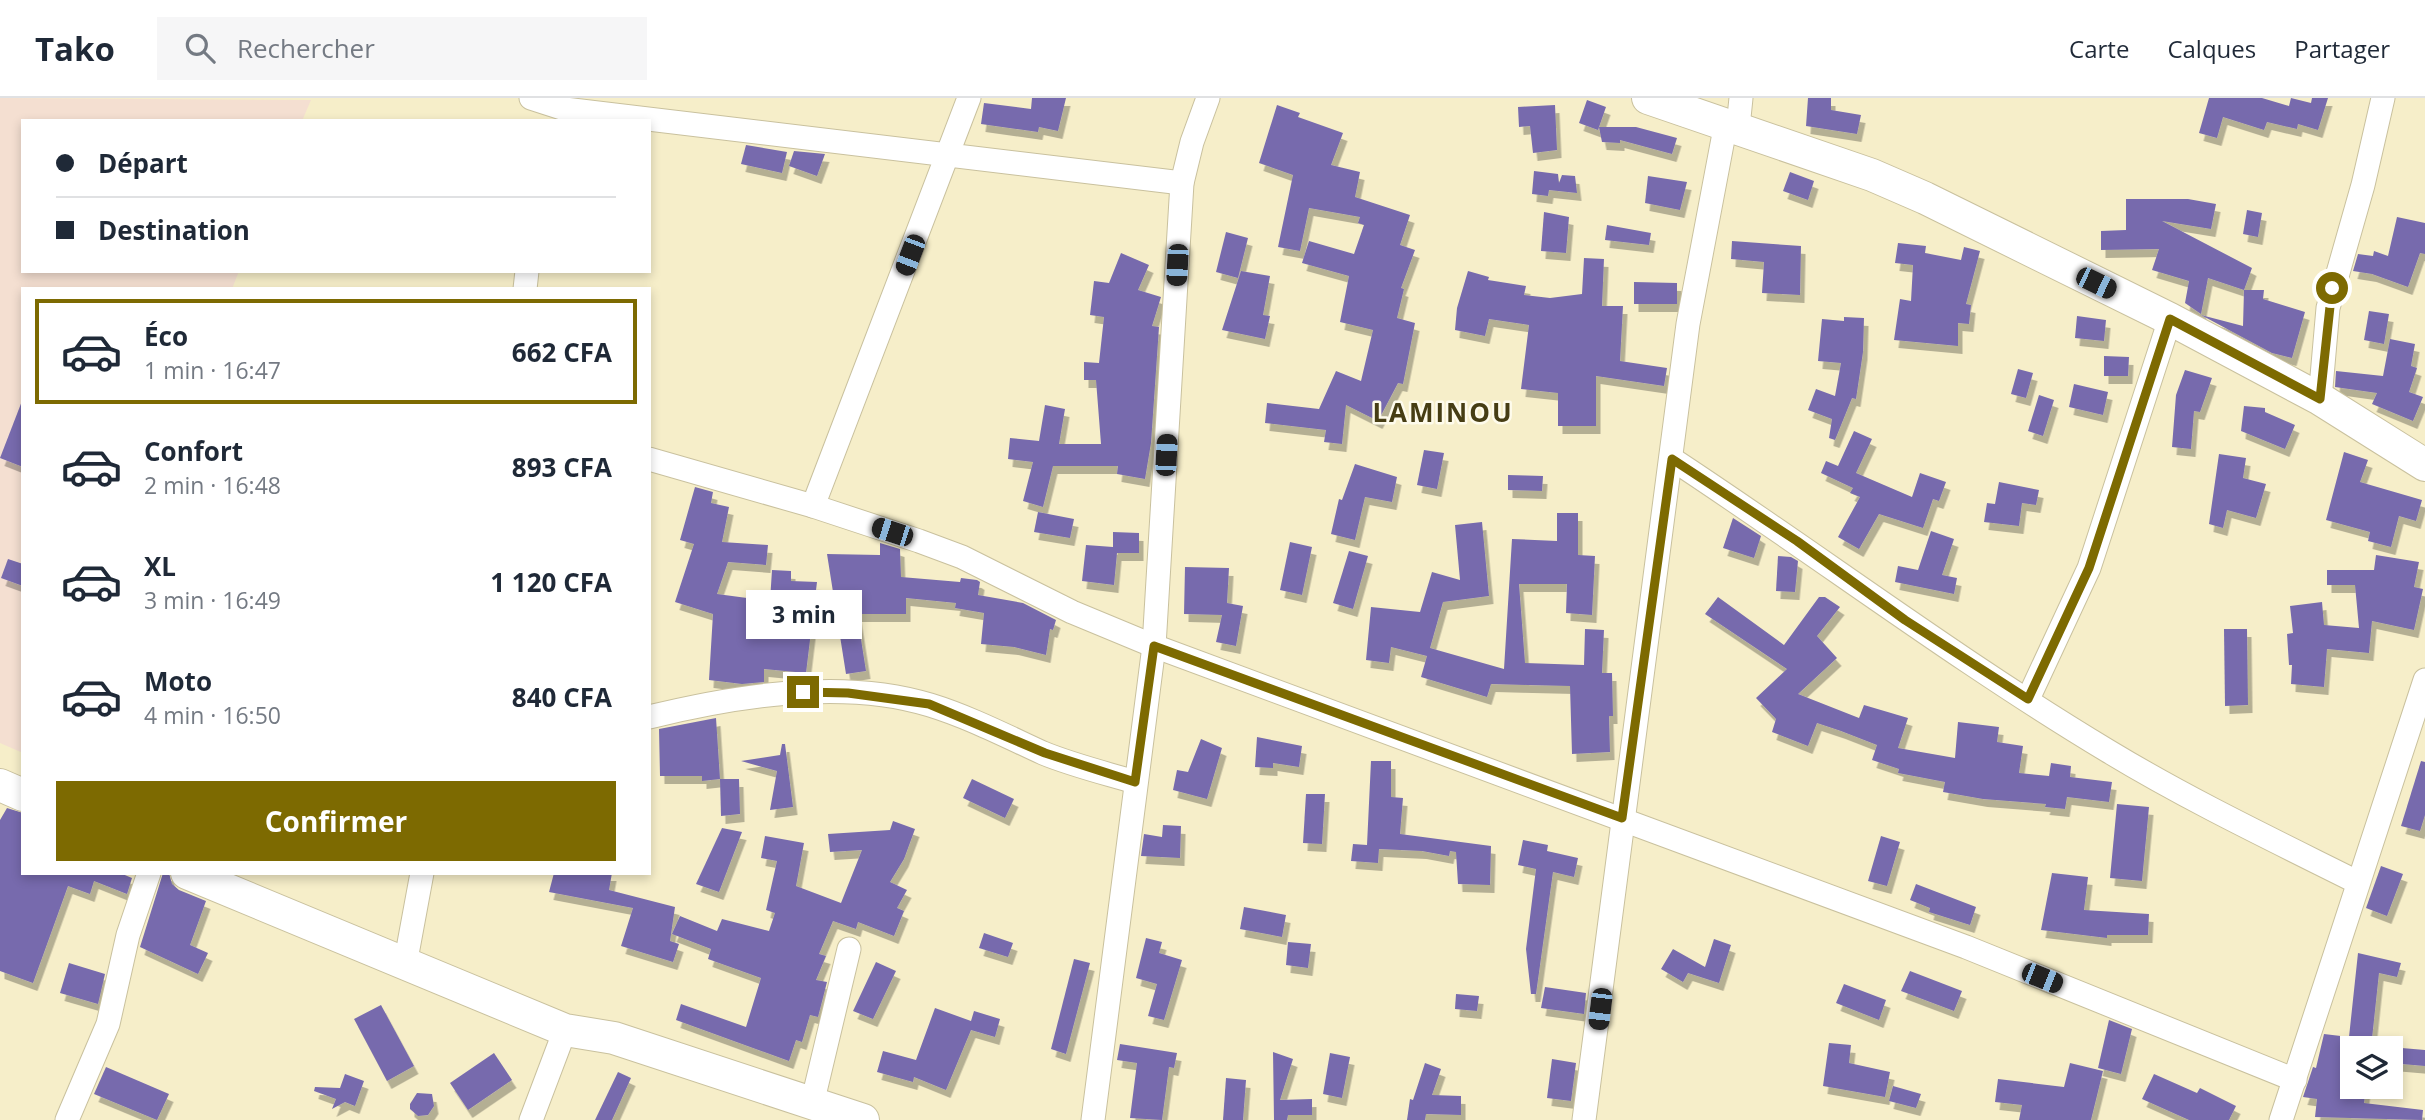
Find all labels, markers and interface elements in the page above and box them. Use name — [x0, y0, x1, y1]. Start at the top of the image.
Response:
search box — [157, 17, 647, 80]
text: Tako — [35, 26, 115, 71]
icon: search — [181, 29, 219, 67]
text: Rechercher — [237, 30, 375, 66]
text: Carte — [2069, 32, 2129, 65]
text: Calques — [2167, 32, 2256, 65]
text: Partager — [2294, 32, 2390, 65]
text: Départ — [98, 145, 188, 181]
text: Destination — [98, 212, 250, 248]
car — [893, 232, 928, 278]
car — [1166, 243, 1189, 287]
car — [2073, 264, 2120, 302]
route start — [2316, 272, 2348, 304]
text: Éco — [144, 318, 188, 354]
icon: car — [60, 320, 123, 383]
text: 662 CFA — [512, 334, 612, 370]
text: 1 min · 16:47 — [144, 354, 281, 386]
district label: LAMINOU — [1372, 394, 1514, 430]
text: Confort — [144, 433, 243, 469]
car — [1155, 433, 1178, 477]
icon: car — [60, 435, 123, 498]
text: 893 CFA — [512, 449, 612, 485]
text: 2 min · 16:48 — [144, 469, 281, 501]
car — [869, 516, 916, 548]
text: XL — [144, 548, 176, 584]
icon: car — [60, 550, 123, 613]
text: 1 120 CFA — [490, 564, 612, 600]
text: 3 min · 16:49 — [144, 584, 281, 616]
callout: 3 min — [745, 590, 861, 640]
text: 3 min — [772, 598, 836, 630]
text: Moto — [144, 663, 212, 699]
icon: car — [60, 665, 123, 728]
route end — [787, 676, 819, 708]
text: 840 CFA — [512, 679, 612, 715]
text: 4 min · 16:50 — [144, 699, 281, 731]
button: Confirmer — [56, 781, 616, 861]
car — [2019, 960, 2066, 996]
car — [1588, 987, 1613, 1031]
map controls — [2340, 1036, 2403, 1099]
button: layers — [2340, 1036, 2403, 1099]

